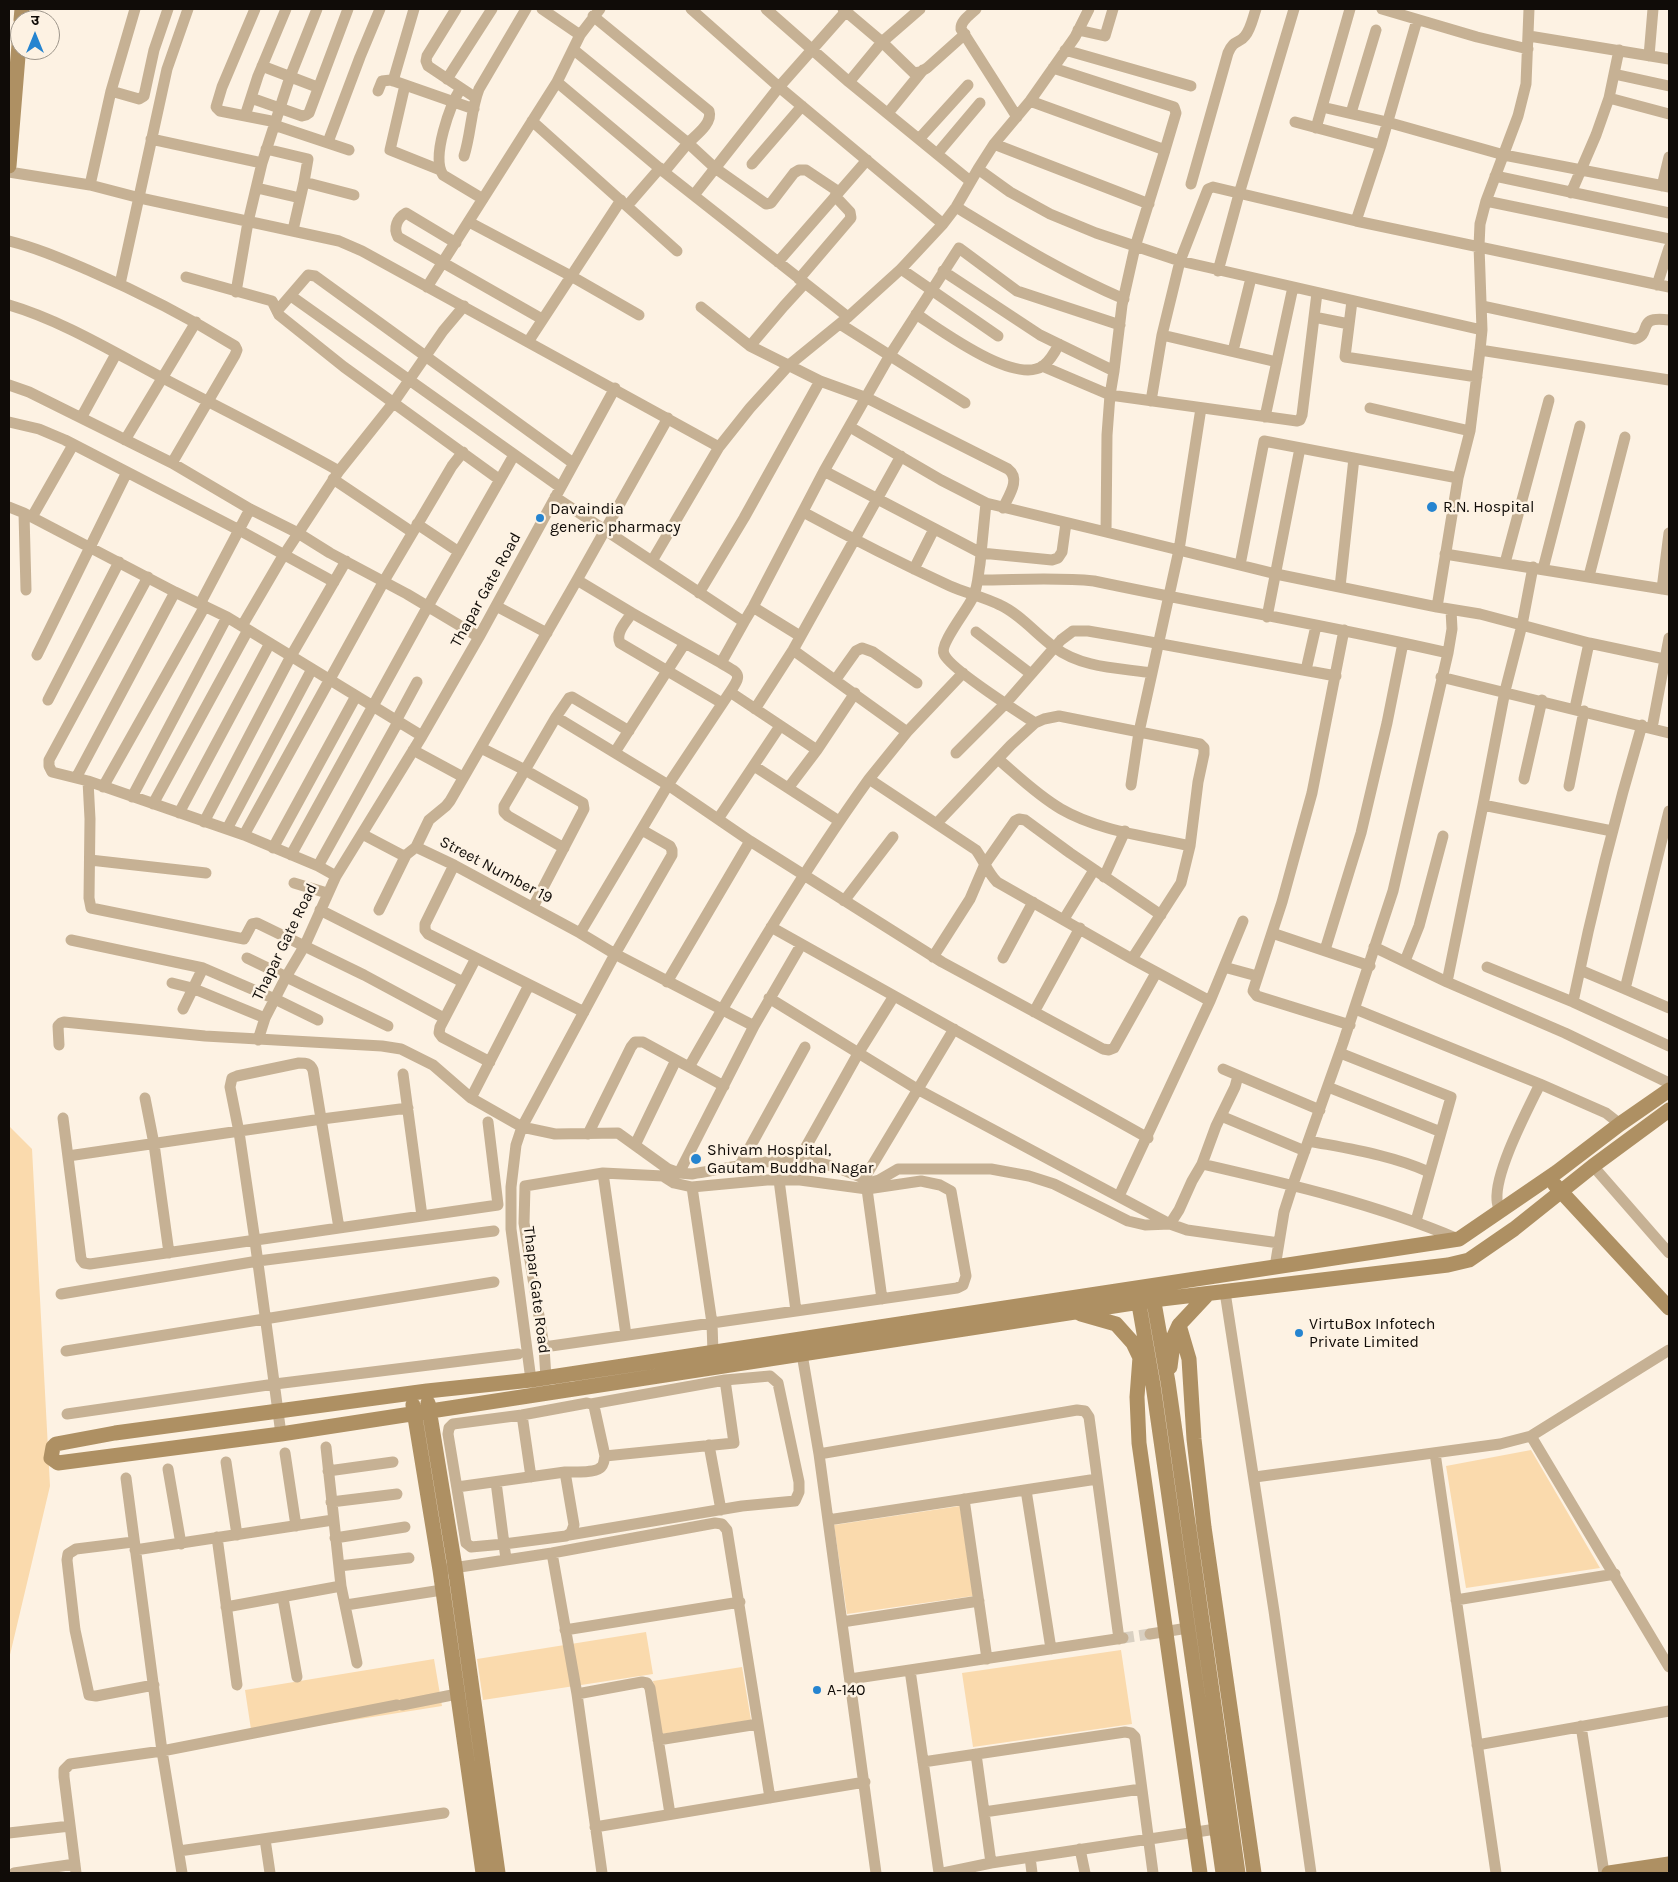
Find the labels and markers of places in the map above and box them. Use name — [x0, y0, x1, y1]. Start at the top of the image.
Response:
place label: R.N. Hospital — [1443, 497, 1535, 517]
place label: Davaindia generic pharmacy — [550, 499, 681, 537]
marker: R.N. Hospital — [1425, 500, 1439, 514]
marker: Davaindia generic pharmacy — [534, 512, 546, 524]
place label: Shivam Hospital, Gautam Buddha Nagar — [707, 1140, 874, 1178]
marker: Shivam Hospital, Gautam Buddha Nagar — [689, 1152, 703, 1166]
place label: VirtuBox Infotech Private Limited — [1309, 1314, 1435, 1352]
marker: VirtuBox Infotech Private Limited — [1293, 1327, 1305, 1339]
place label: A-140 — [827, 1680, 865, 1700]
marker: A-140 — [811, 1684, 823, 1696]

